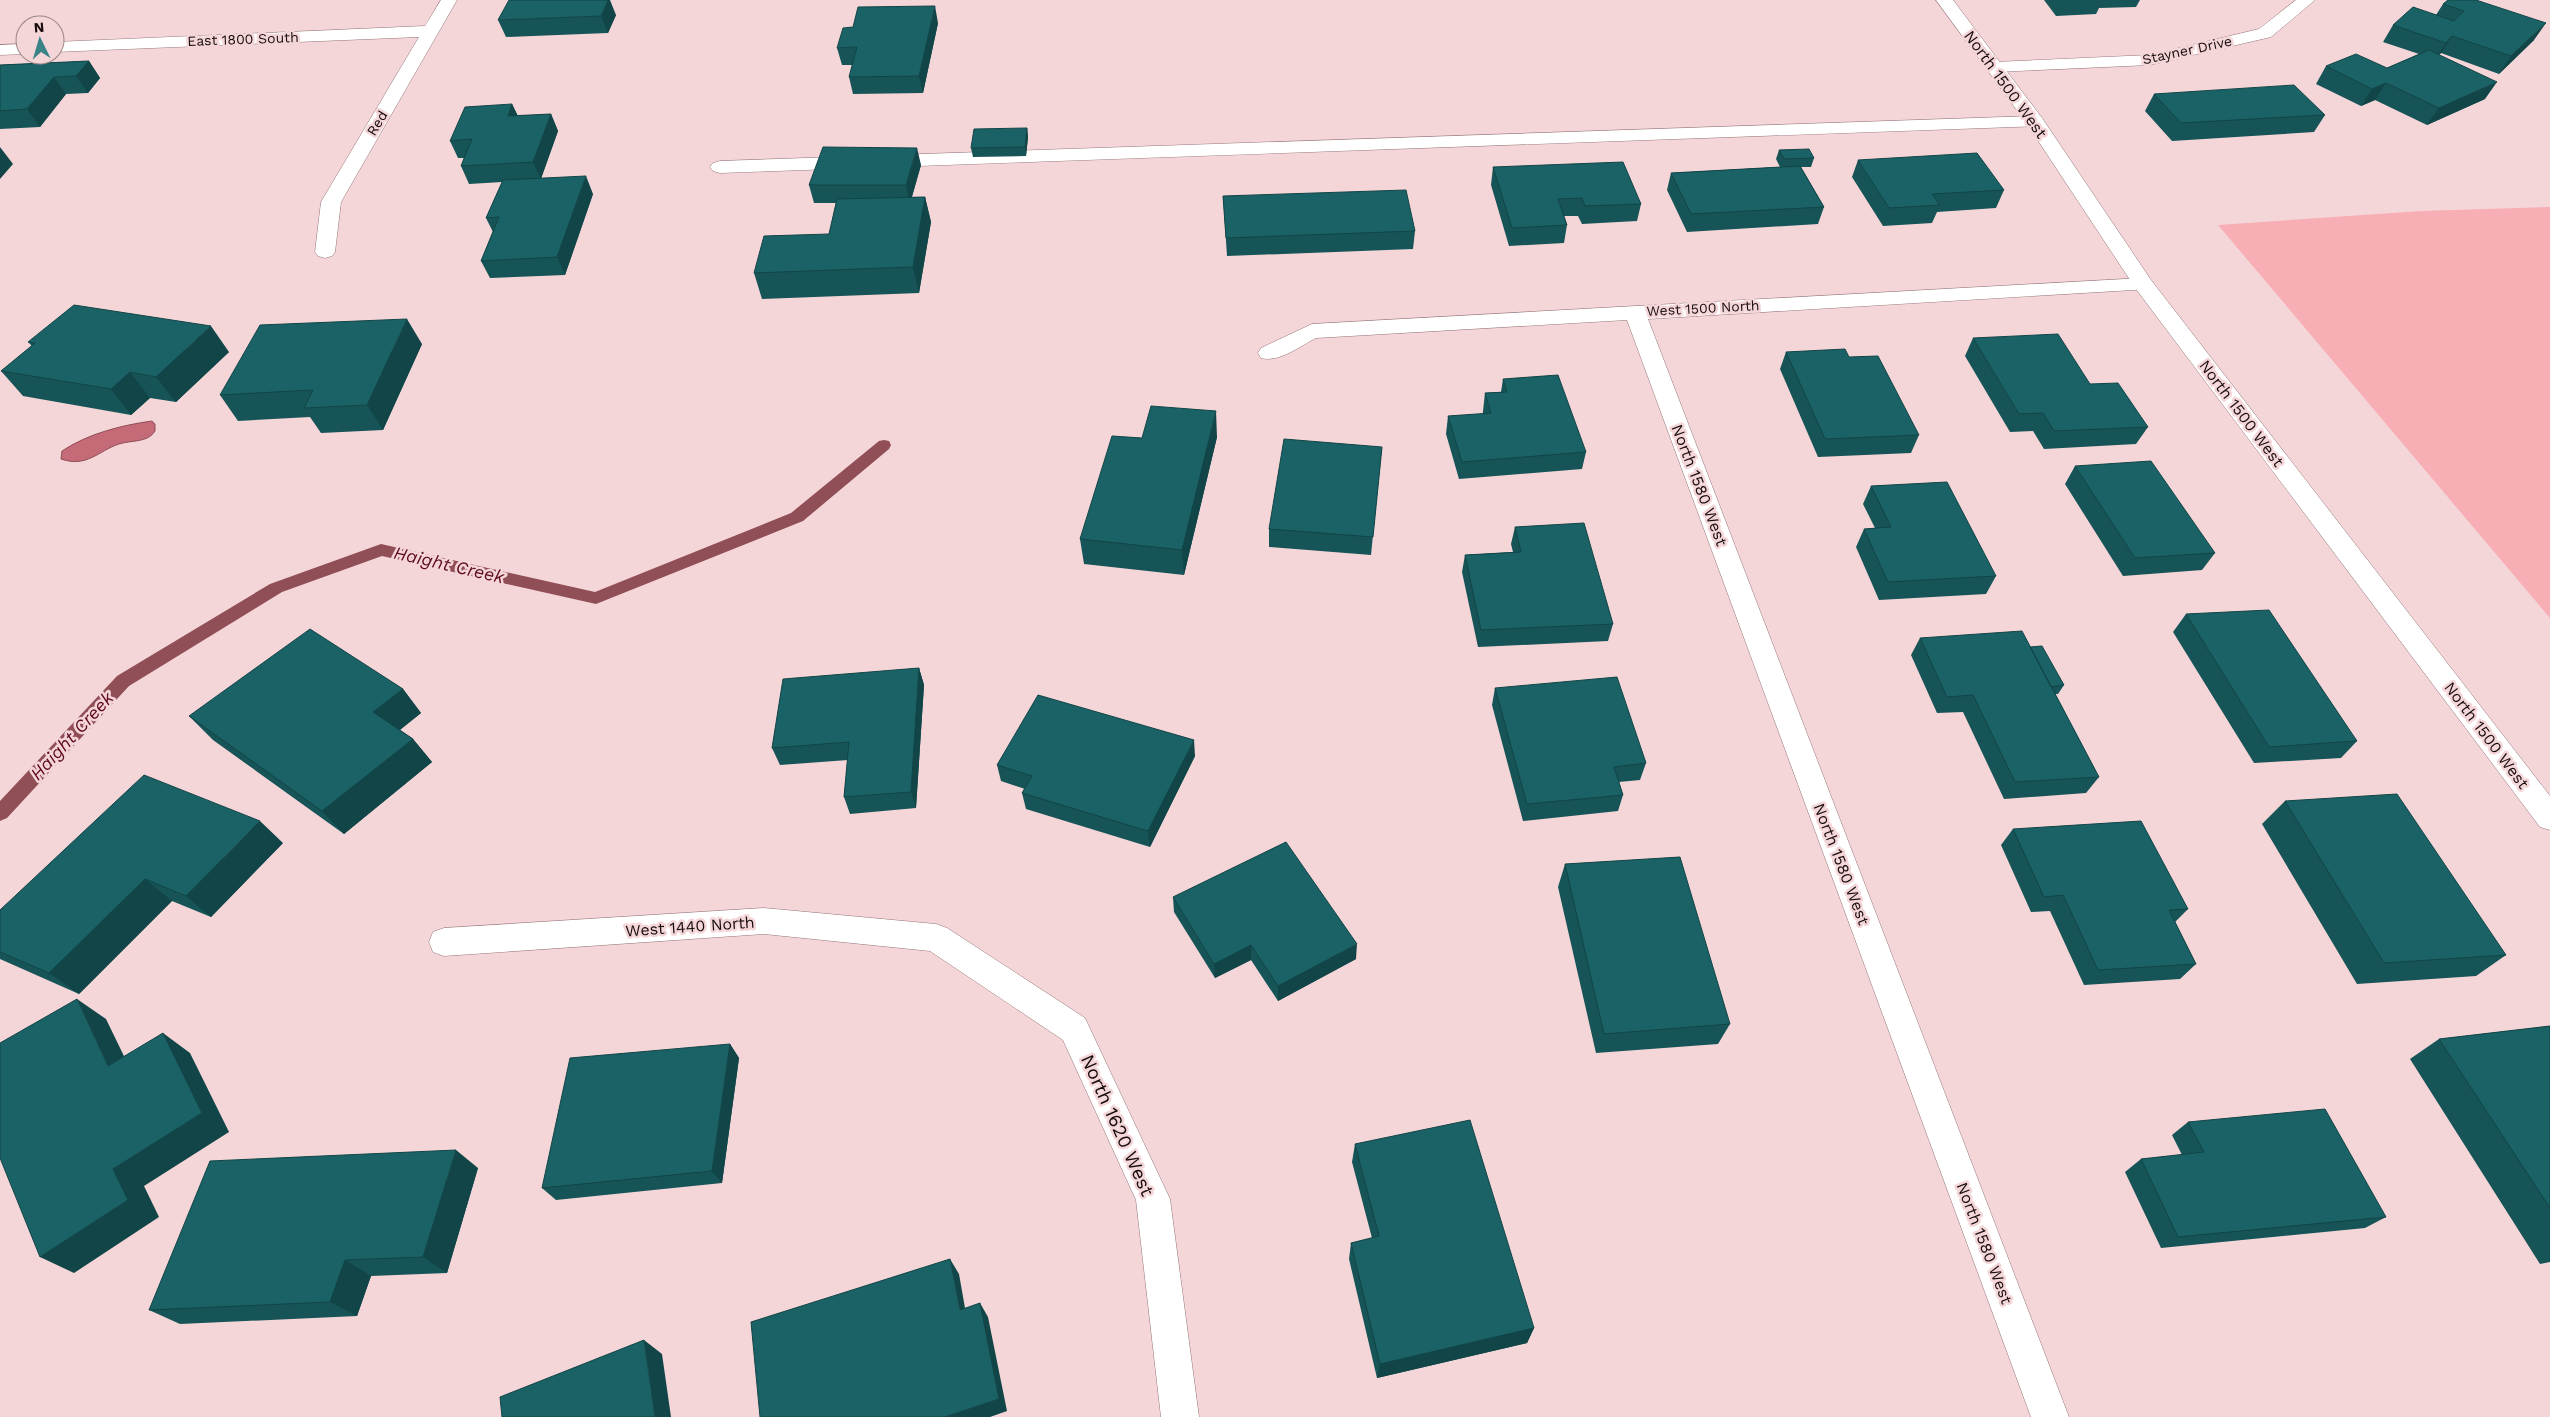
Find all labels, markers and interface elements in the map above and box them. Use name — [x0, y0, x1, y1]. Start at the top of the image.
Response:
north arrow — [15, 15, 65, 65]
text: N — [33, 19, 45, 35]
street label: North 1500 West — [1960, 27, 2051, 142]
street label: East 1800 South — [187, 29, 299, 49]
street label: Stayner Drive — [2141, 33, 2233, 67]
street label: Red — [363, 108, 391, 138]
street label: West 1500 North — [1646, 297, 1760, 319]
street label: North 1500 West — [2195, 356, 2288, 471]
street label: North 1580 West — [1668, 422, 1732, 549]
water label: Haight Creek — [392, 542, 508, 588]
street label: North 1500 West — [2440, 678, 2533, 793]
water label: Haight Creek — [26, 686, 119, 784]
street label: North 1580 West — [1810, 801, 1874, 928]
street label: West 1440 North — [625, 913, 755, 940]
street label: North 1620 West — [1076, 1051, 1159, 1200]
street label: North 1580 West — [1953, 1180, 2017, 1307]

